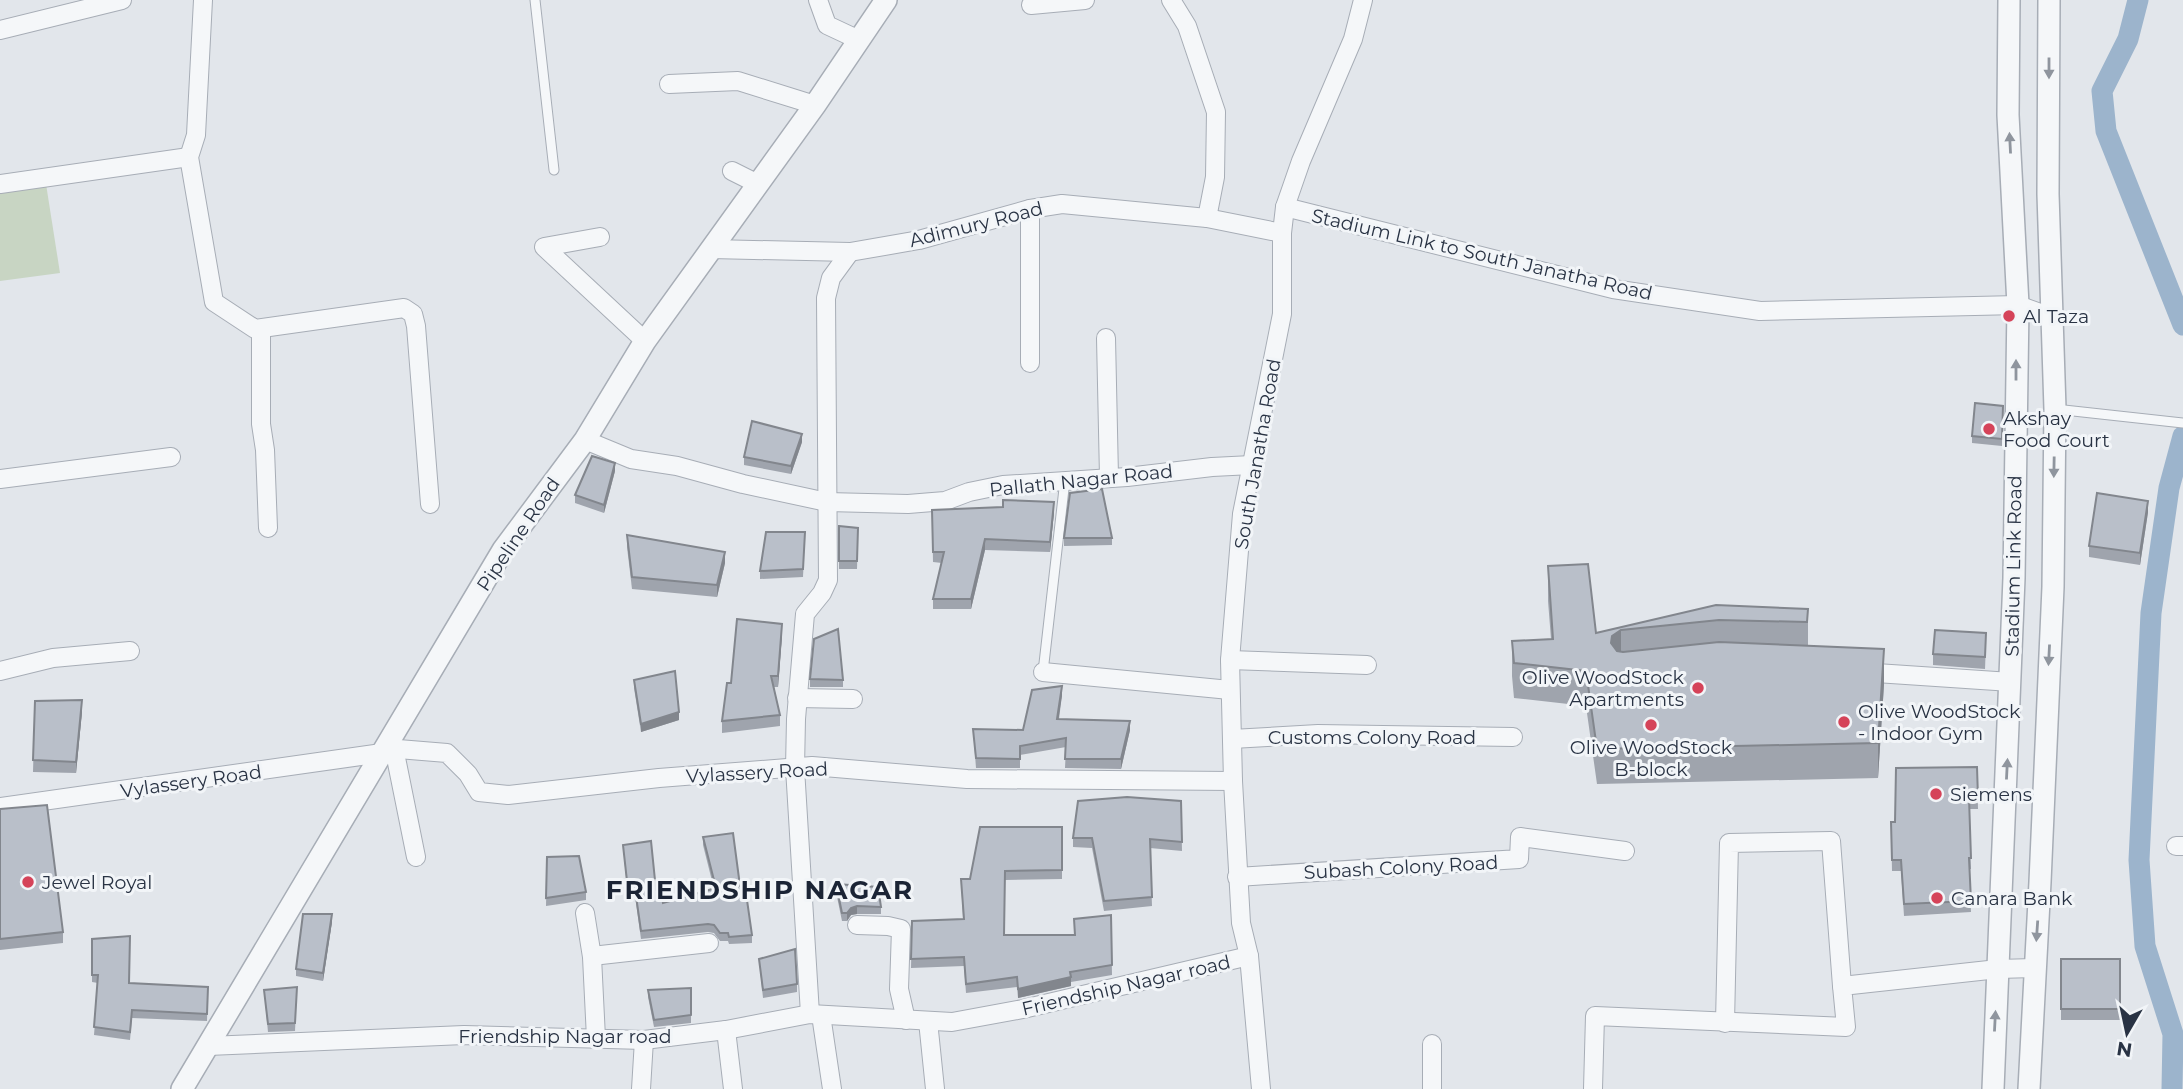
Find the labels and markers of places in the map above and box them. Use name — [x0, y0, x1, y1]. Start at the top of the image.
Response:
place label: Al Taza — [2023, 305, 2089, 328]
marker: Al Taza — [2001, 308, 2017, 324]
place label: Akshay Food Court — [2003, 407, 2110, 452]
marker: Akshay Food Court — [1981, 421, 1997, 437]
place label: Olive WoodStock Apartments — [1522, 666, 1685, 711]
marker: Olive WoodStock Apartments — [1690, 680, 1706, 696]
place label: Olive WoodStock - Indoor Gym — [1858, 700, 2021, 745]
marker: Olive WoodStock - Indoor Gym — [1836, 714, 1852, 730]
marker: Olive WoodStock B-block — [1643, 717, 1659, 733]
place label: Olive WoodStock B-block — [1570, 736, 1733, 781]
place label: Siemens — [1950, 783, 2032, 806]
marker: Siemens — [1928, 786, 1944, 802]
place label: Jewel Royal — [41, 871, 152, 894]
marker: Jewel Royal — [20, 874, 36, 890]
place label: Canara Bank — [1951, 887, 2073, 910]
marker: Canara Bank — [1929, 890, 1945, 906]

